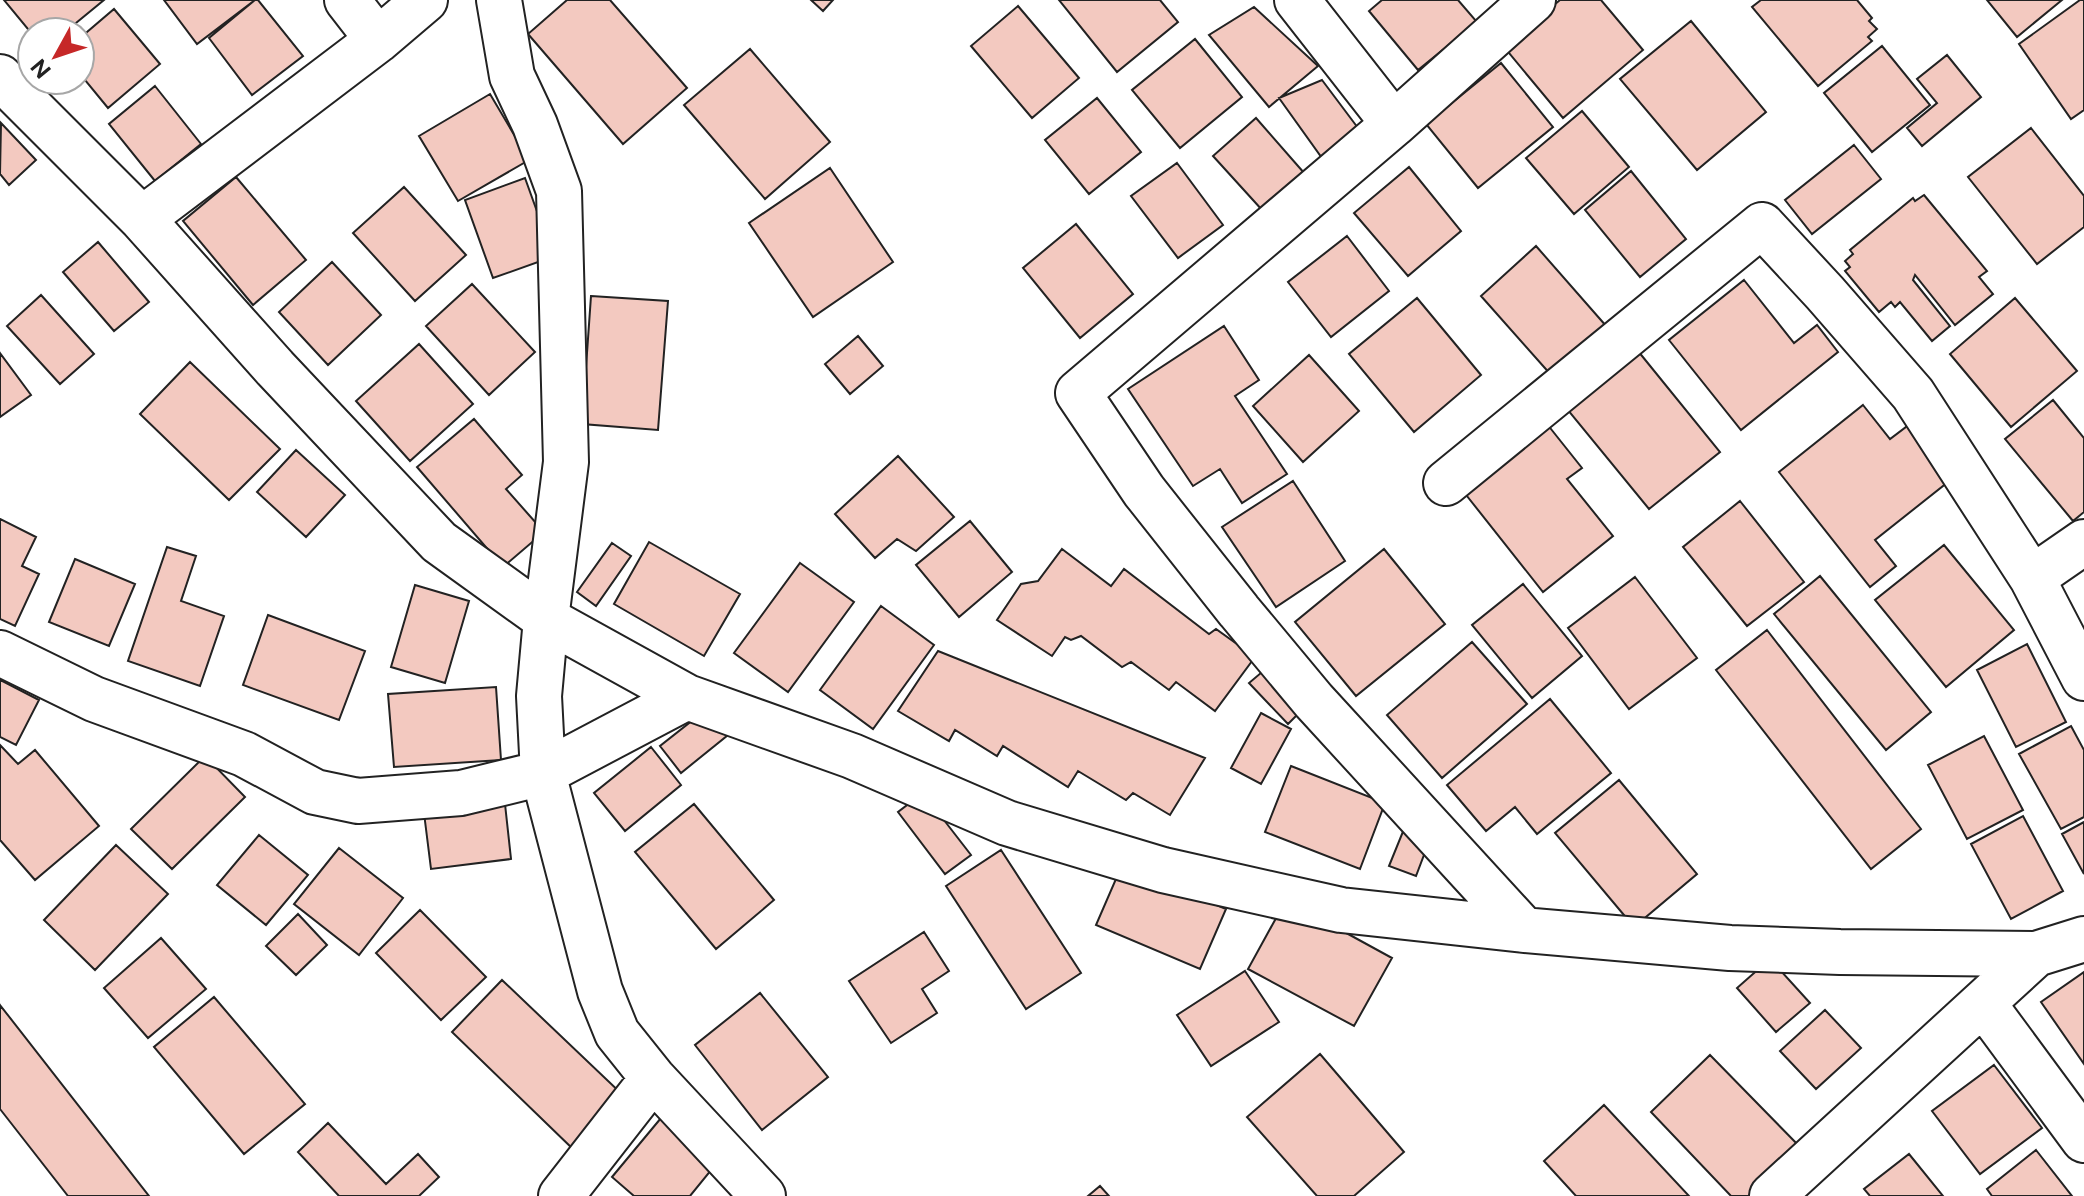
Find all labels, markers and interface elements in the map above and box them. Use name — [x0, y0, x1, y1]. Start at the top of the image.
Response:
north arrow — [16, 16, 96, 96]
text: N — [25, 54, 56, 84]

